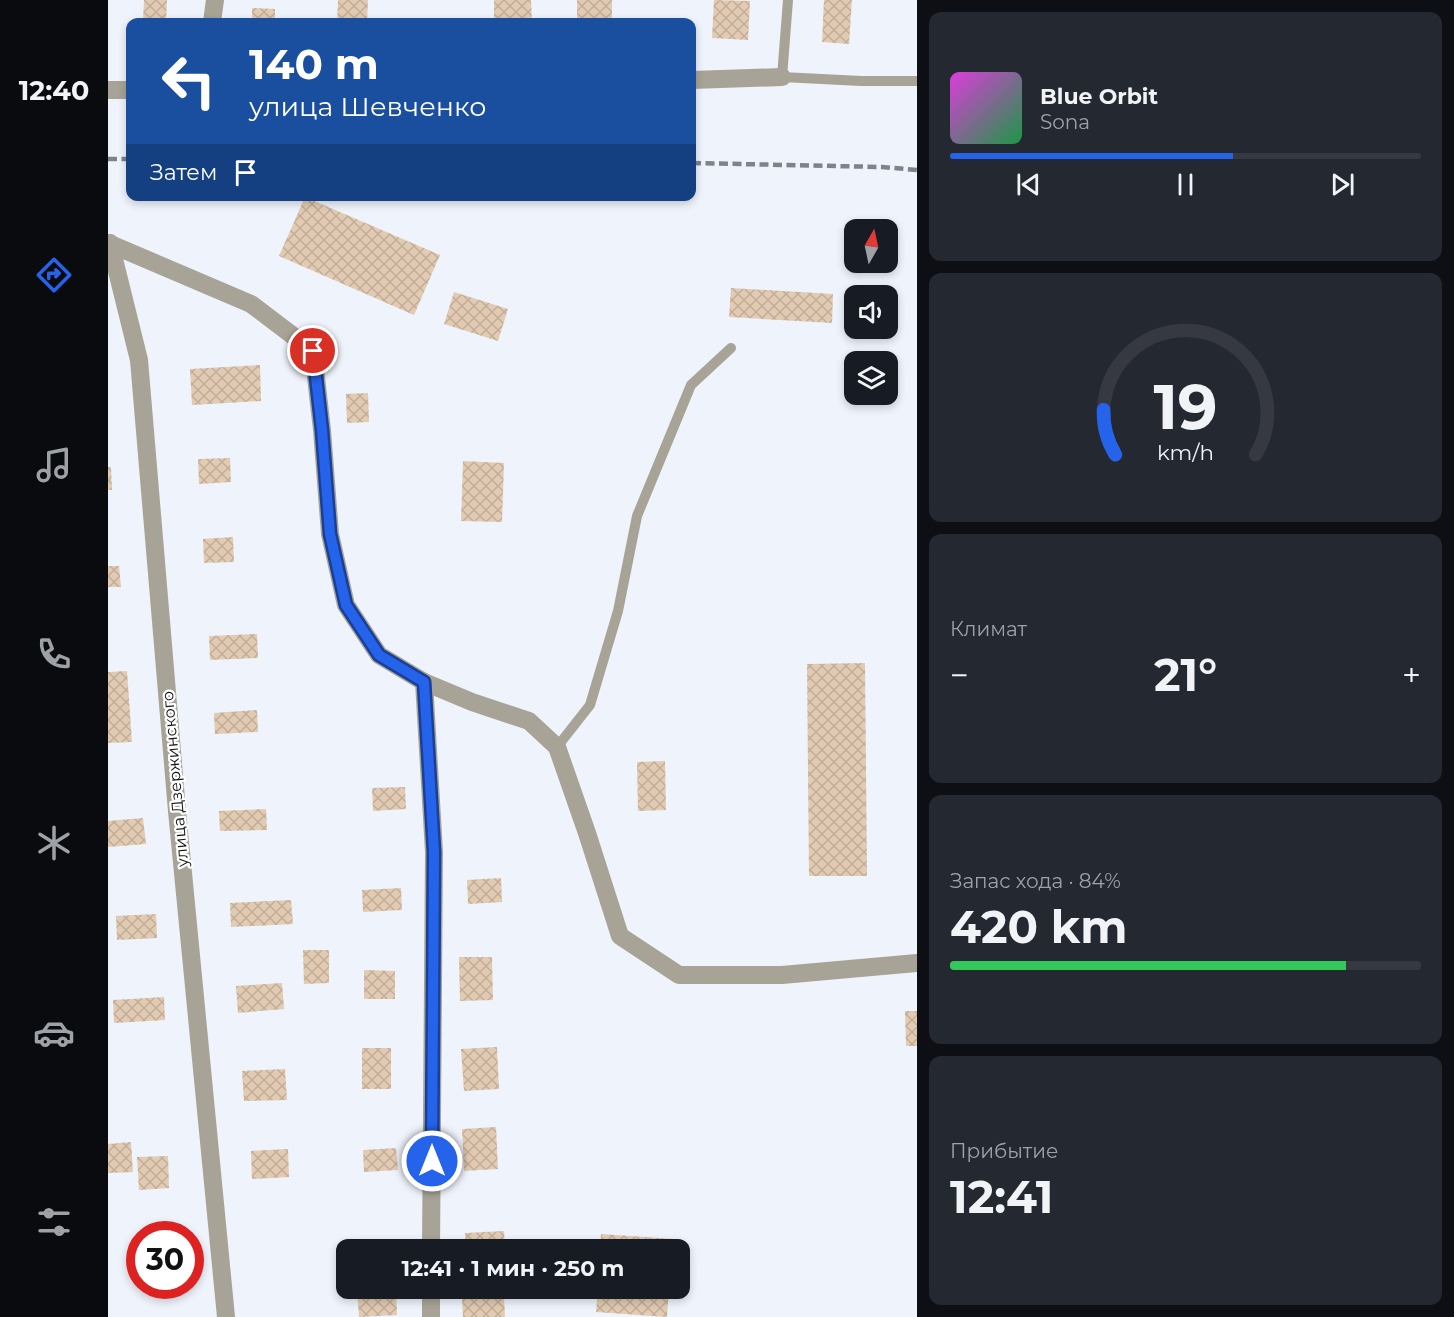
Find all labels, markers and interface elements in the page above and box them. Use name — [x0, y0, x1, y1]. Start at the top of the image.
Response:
text: 140 m — [249, 38, 379, 90]
icon: left — [150, 42, 228, 120]
text: 12:40 — [19, 74, 89, 107]
text: Blue Orbit — [1040, 83, 1158, 110]
text: улица Шевченко — [249, 90, 487, 123]
text: Sona — [1040, 110, 1090, 134]
icon: arrive — [229, 156, 262, 189]
text: Затем — [150, 159, 217, 186]
icon: previous — [1012, 168, 1045, 201]
icon: pause — [1169, 168, 1202, 201]
icon: next — [1326, 168, 1359, 201]
north arrow — [844, 219, 898, 273]
map controls — [844, 219, 898, 405]
icon: directions — [33, 254, 75, 296]
button: sound — [844, 285, 898, 339]
pin — [287, 325, 338, 376]
icon: arrive — [296, 334, 329, 367]
button: layers — [844, 351, 898, 405]
text: 19 — [1153, 369, 1218, 445]
text: km/h — [1157, 439, 1214, 465]
icon: music — [33, 444, 75, 486]
text: Климат — [950, 617, 1027, 641]
icon: phone — [33, 633, 75, 675]
text: 21° — [1154, 647, 1217, 702]
text: − — [950, 655, 969, 695]
text: + — [1402, 655, 1421, 695]
street label: улица Дзержинского — [158, 690, 192, 869]
icon: climate — [33, 822, 75, 864]
text: Запас хода · 84% — [950, 869, 1121, 893]
text: 420 km — [950, 899, 1127, 954]
icon: car — [33, 1012, 75, 1054]
position arrow — [400, 1129, 464, 1193]
text: Прибытие — [950, 1139, 1058, 1163]
text: 12:41 — [950, 1169, 1054, 1224]
icon: filters — [33, 1201, 75, 1243]
speed limit sign: 30 — [126, 1221, 204, 1299]
text: 12:41 · 1 мин · 250 m — [402, 1255, 624, 1282]

